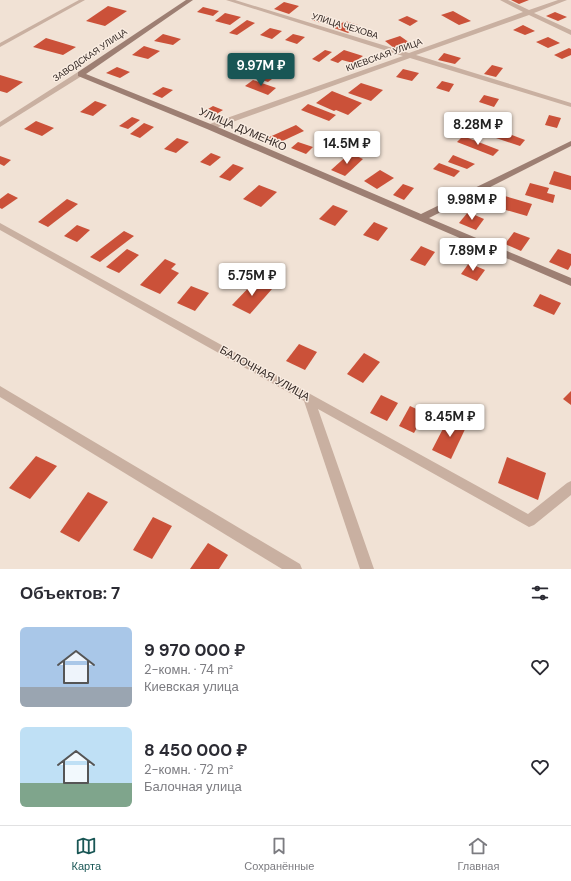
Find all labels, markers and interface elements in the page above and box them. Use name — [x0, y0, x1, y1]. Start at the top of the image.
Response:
street label: УЛИЦА ЧЕХОВА — [310, 10, 380, 42]
street label: ЗАВОДСКАЯ УЛИЦА — [51, 26, 129, 84]
street label: КИЕВСКАЯ УЛИЦА — [344, 36, 424, 74]
pin: 9.97M ₽ — [224, 53, 298, 87]
text: 9.97M ₽ — [237, 57, 285, 74]
street label: УЛИЦА ДУМЕНКО — [197, 104, 289, 154]
pin: 8.28M ₽ — [441, 112, 515, 146]
text: 8.28M ₽ — [453, 116, 503, 133]
pin: 14.5M ₽ — [310, 131, 384, 165]
text: 14.5M ₽ — [323, 135, 371, 152]
pin: 9.98M ₽ — [435, 187, 509, 221]
text: 9.98M ₽ — [447, 191, 497, 208]
pin: 7.89M ₽ — [436, 238, 510, 272]
text: 7.89M ₽ — [449, 242, 497, 259]
pin: 5.75M ₽ — [215, 263, 289, 297]
text: 5.75M ₽ — [228, 267, 276, 284]
street label: БАЛОЧНАЯ УЛИЦА — [218, 342, 313, 404]
pin: 8.45M ₽ — [413, 404, 487, 438]
text: 8.45M ₽ — [424, 408, 476, 425]
text: Объектов: 7 — [20, 582, 120, 604]
icon: filters — [529, 582, 551, 604]
text: 9 970 000 ₽ — [144, 639, 245, 661]
icon: home — [52, 643, 100, 691]
icon: heart — [529, 656, 551, 678]
text: 2-комн. · 74 m² — [144, 661, 233, 678]
text: Киевская улица — [144, 678, 239, 695]
text: 8 450 000 ₽ — [144, 739, 247, 761]
icon: home — [52, 743, 100, 791]
icon: heart — [529, 756, 551, 778]
text: 2-комн. · 72 m² — [144, 761, 233, 778]
text: Балочная улица — [144, 778, 242, 795]
tab: Карта — [72, 835, 101, 873]
tab: Сохранённые — [244, 835, 314, 873]
tab: Главная — [457, 835, 499, 873]

